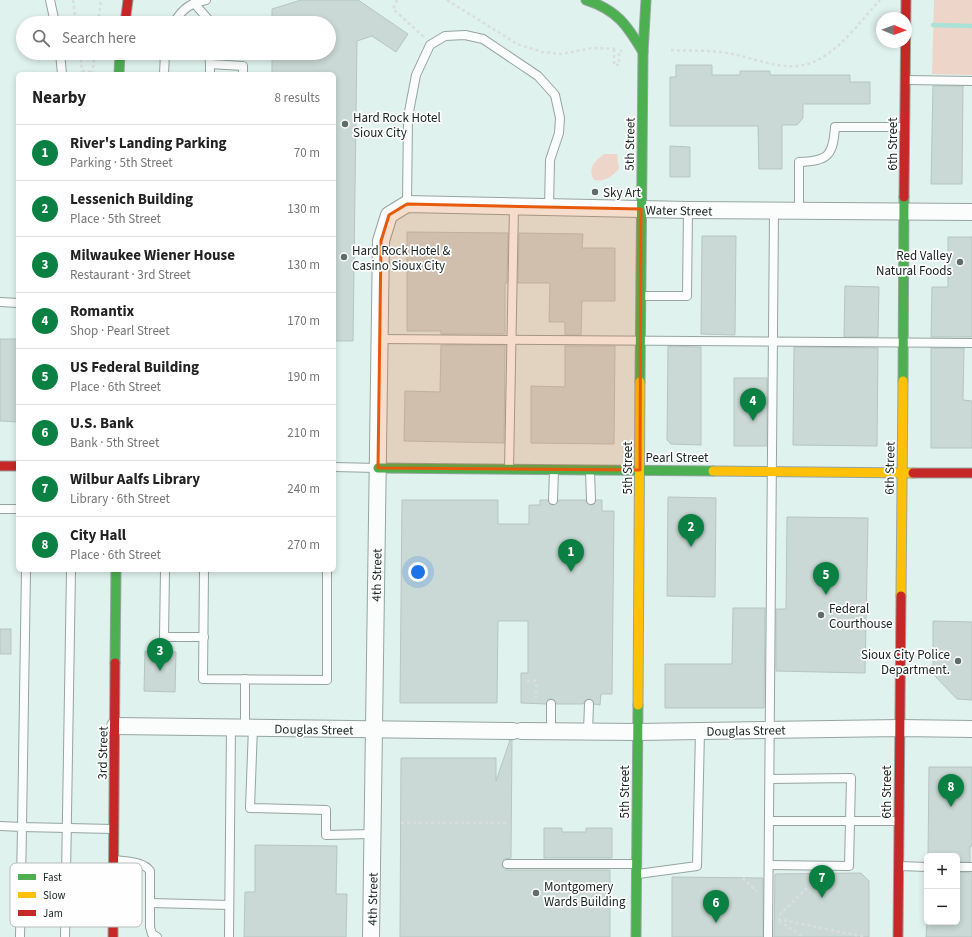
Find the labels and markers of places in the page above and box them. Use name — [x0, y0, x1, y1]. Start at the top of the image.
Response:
place label: Hard Rock Hotel Sioux City — [353, 109, 441, 142]
marker: Hard Rock Hotel Sioux City — [340, 119, 350, 129]
place label: Sky Art — [603, 184, 642, 202]
marker: Sky Art — [590, 187, 600, 197]
place label: Hard Rock Hotel & Casino Sioux City — [352, 242, 450, 275]
place label: Red Valley Natural Foods — [876, 247, 953, 280]
marker: Hard Rock Hotel & Casino Sioux City — [339, 252, 349, 262]
marker: Red Valley Natural Foods — [955, 257, 965, 267]
pin: 4 — [740, 388, 766, 421]
pin: 2 — [678, 514, 704, 547]
pin: 1 — [558, 539, 584, 572]
pin: 5 — [813, 562, 839, 595]
place label: Federal Courthouse — [829, 600, 893, 633]
marker: Federal Courthouse — [816, 610, 826, 620]
pin: 3 — [147, 638, 173, 671]
place label: Sioux City Police Department. — [861, 646, 950, 679]
marker: Sioux City Police Department. — [953, 656, 963, 666]
pin: 8 — [938, 774, 964, 807]
pin: 7 — [809, 865, 835, 898]
place label: Montgomery Wards Building — [544, 878, 626, 911]
marker: Montgomery Wards Building — [531, 888, 541, 898]
pin: 6 — [703, 890, 729, 923]

